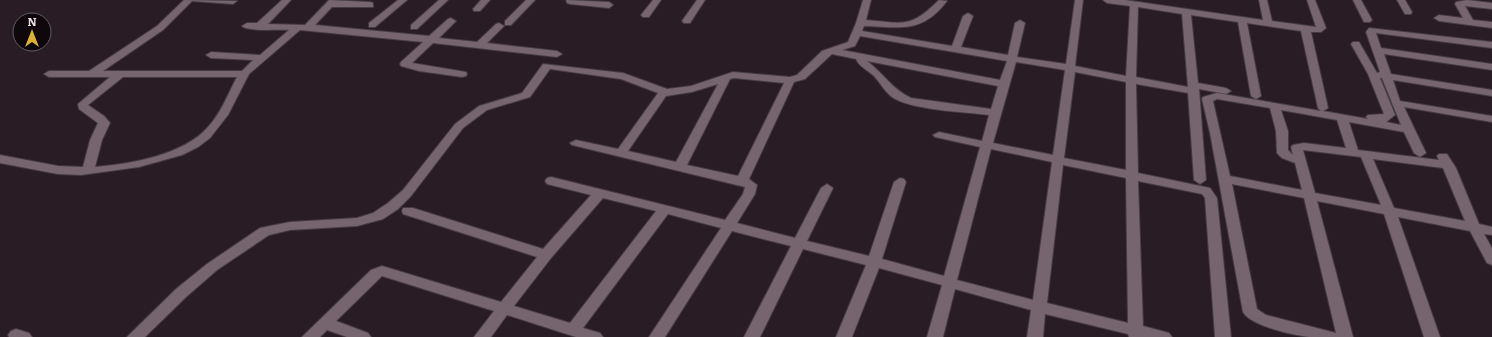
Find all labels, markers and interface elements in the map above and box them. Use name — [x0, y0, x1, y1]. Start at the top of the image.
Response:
north arrow — [12, 12, 52, 52]
text: N — [27, 13, 37, 29]

